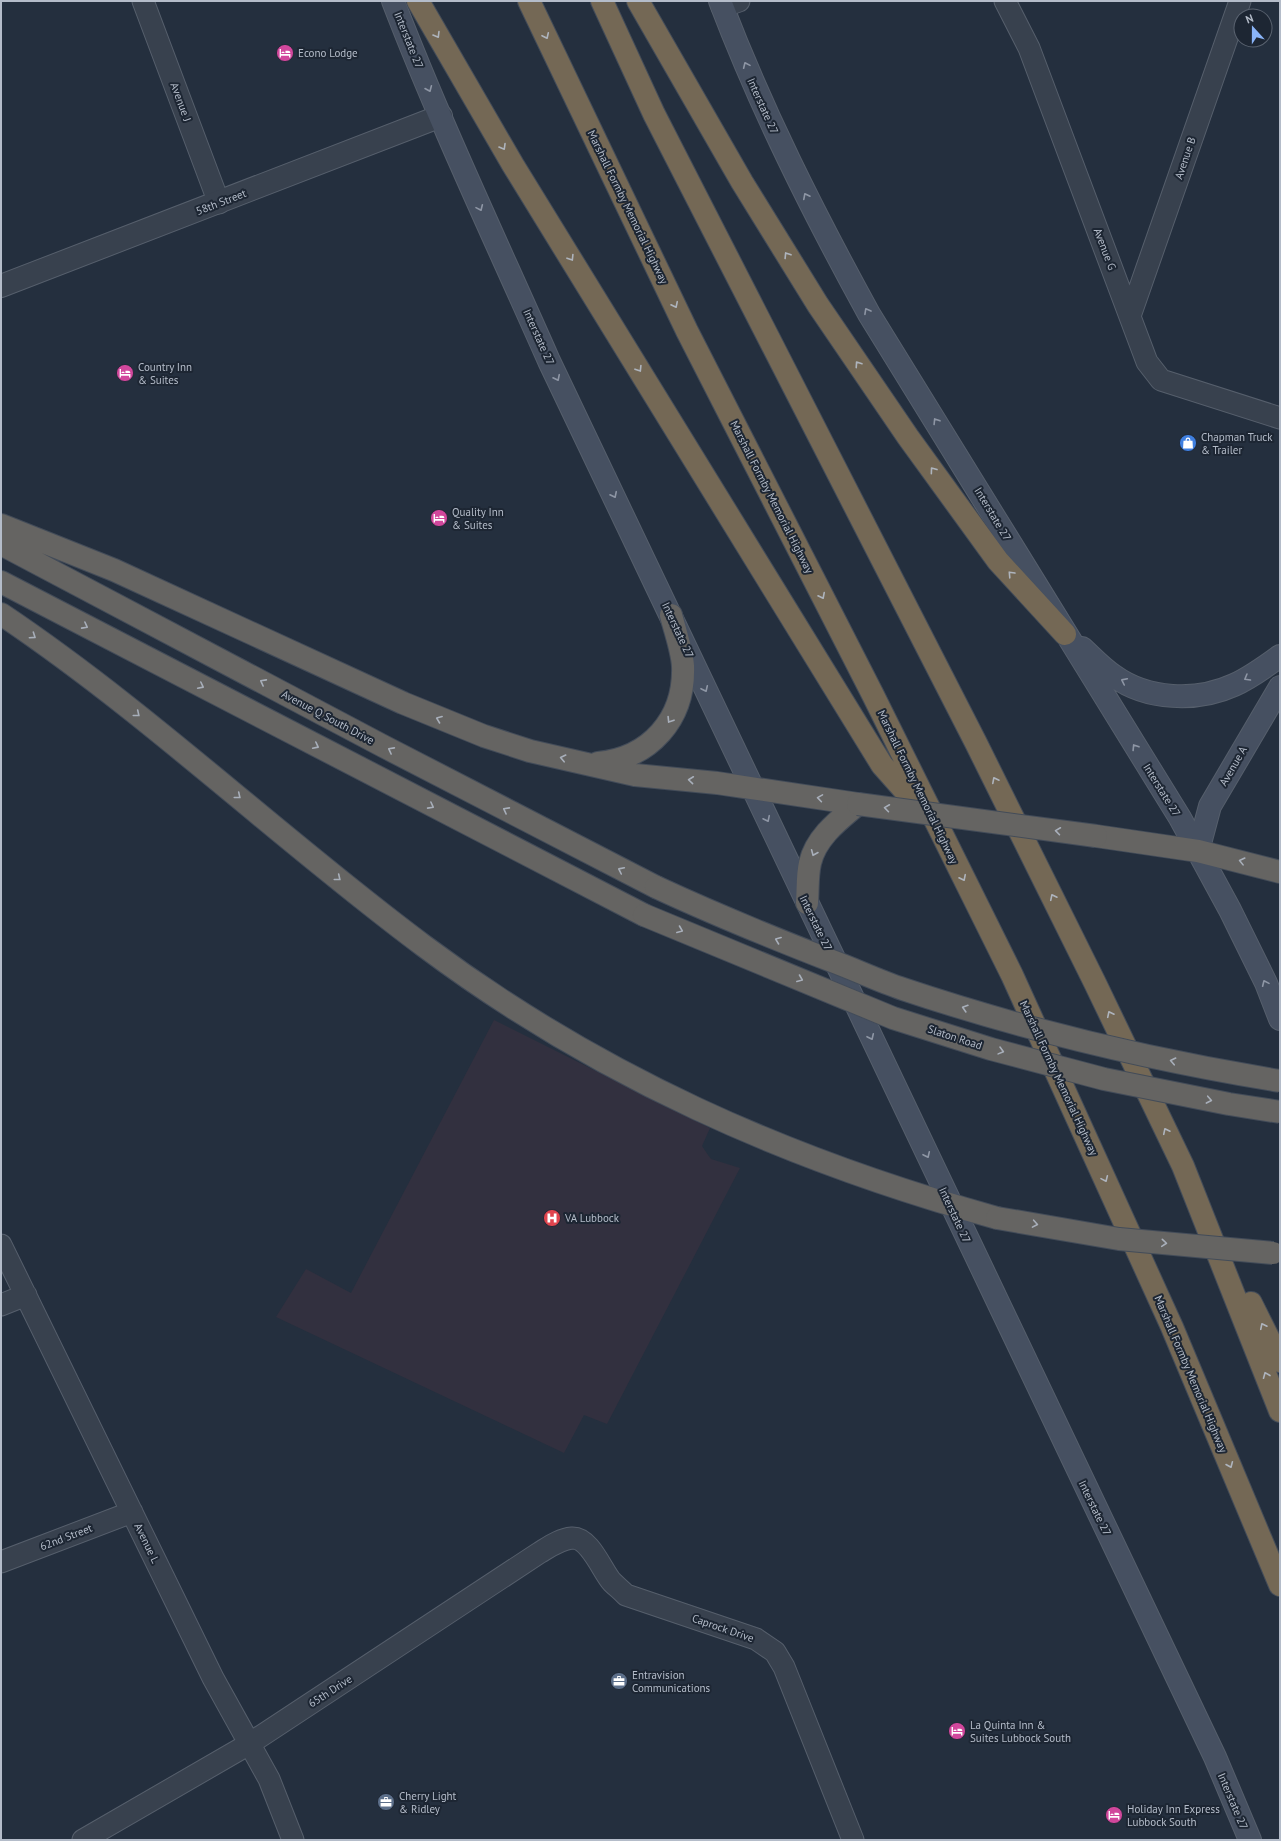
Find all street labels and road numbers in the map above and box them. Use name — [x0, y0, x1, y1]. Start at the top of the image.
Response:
street label: Interstate 27 — [391, 10, 427, 70]
street label: Interstate 27 — [744, 76, 782, 136]
street label: Avenue J — [167, 81, 195, 123]
street label: Marshall Formby Memorial Highway — [585, 128, 672, 287]
street label: Avenue B — [1171, 135, 1199, 181]
street label: 58th Street — [194, 186, 248, 218]
street label: Avenue G — [1091, 226, 1120, 272]
street label: Interstate 27 — [520, 307, 558, 367]
street label: Marshall Formby Memorial Highway — [727, 418, 817, 576]
street label: Interstate 27 — [972, 485, 1014, 543]
street label: Interstate 27 — [659, 600, 697, 660]
street label: Avenue Q South Drive — [279, 687, 377, 747]
street label: Marshall Formby Memorial Highway — [875, 708, 962, 867]
street label: Avenue A — [1216, 743, 1250, 788]
street label: Interstate 27 — [1140, 761, 1184, 819]
street label: Interstate 27 — [797, 893, 835, 953]
street label: Marshall Formby Memorial Highway — [1017, 998, 1102, 1159]
street label: Slaton Road — [926, 1022, 984, 1052]
street label: Interstate 27 — [936, 1185, 974, 1245]
street label: Marshall Formby Memorial Highway — [1151, 1293, 1231, 1456]
street label: Interstate 27 — [1076, 1478, 1114, 1538]
street label: 62nd Street — [38, 1521, 94, 1553]
street label: Avenue L — [131, 1521, 163, 1566]
street label: Caprock Drive — [690, 1611, 756, 1645]
street label: 65th Drive — [306, 1671, 355, 1710]
street label: Interstate 27 — [1215, 1771, 1251, 1831]

